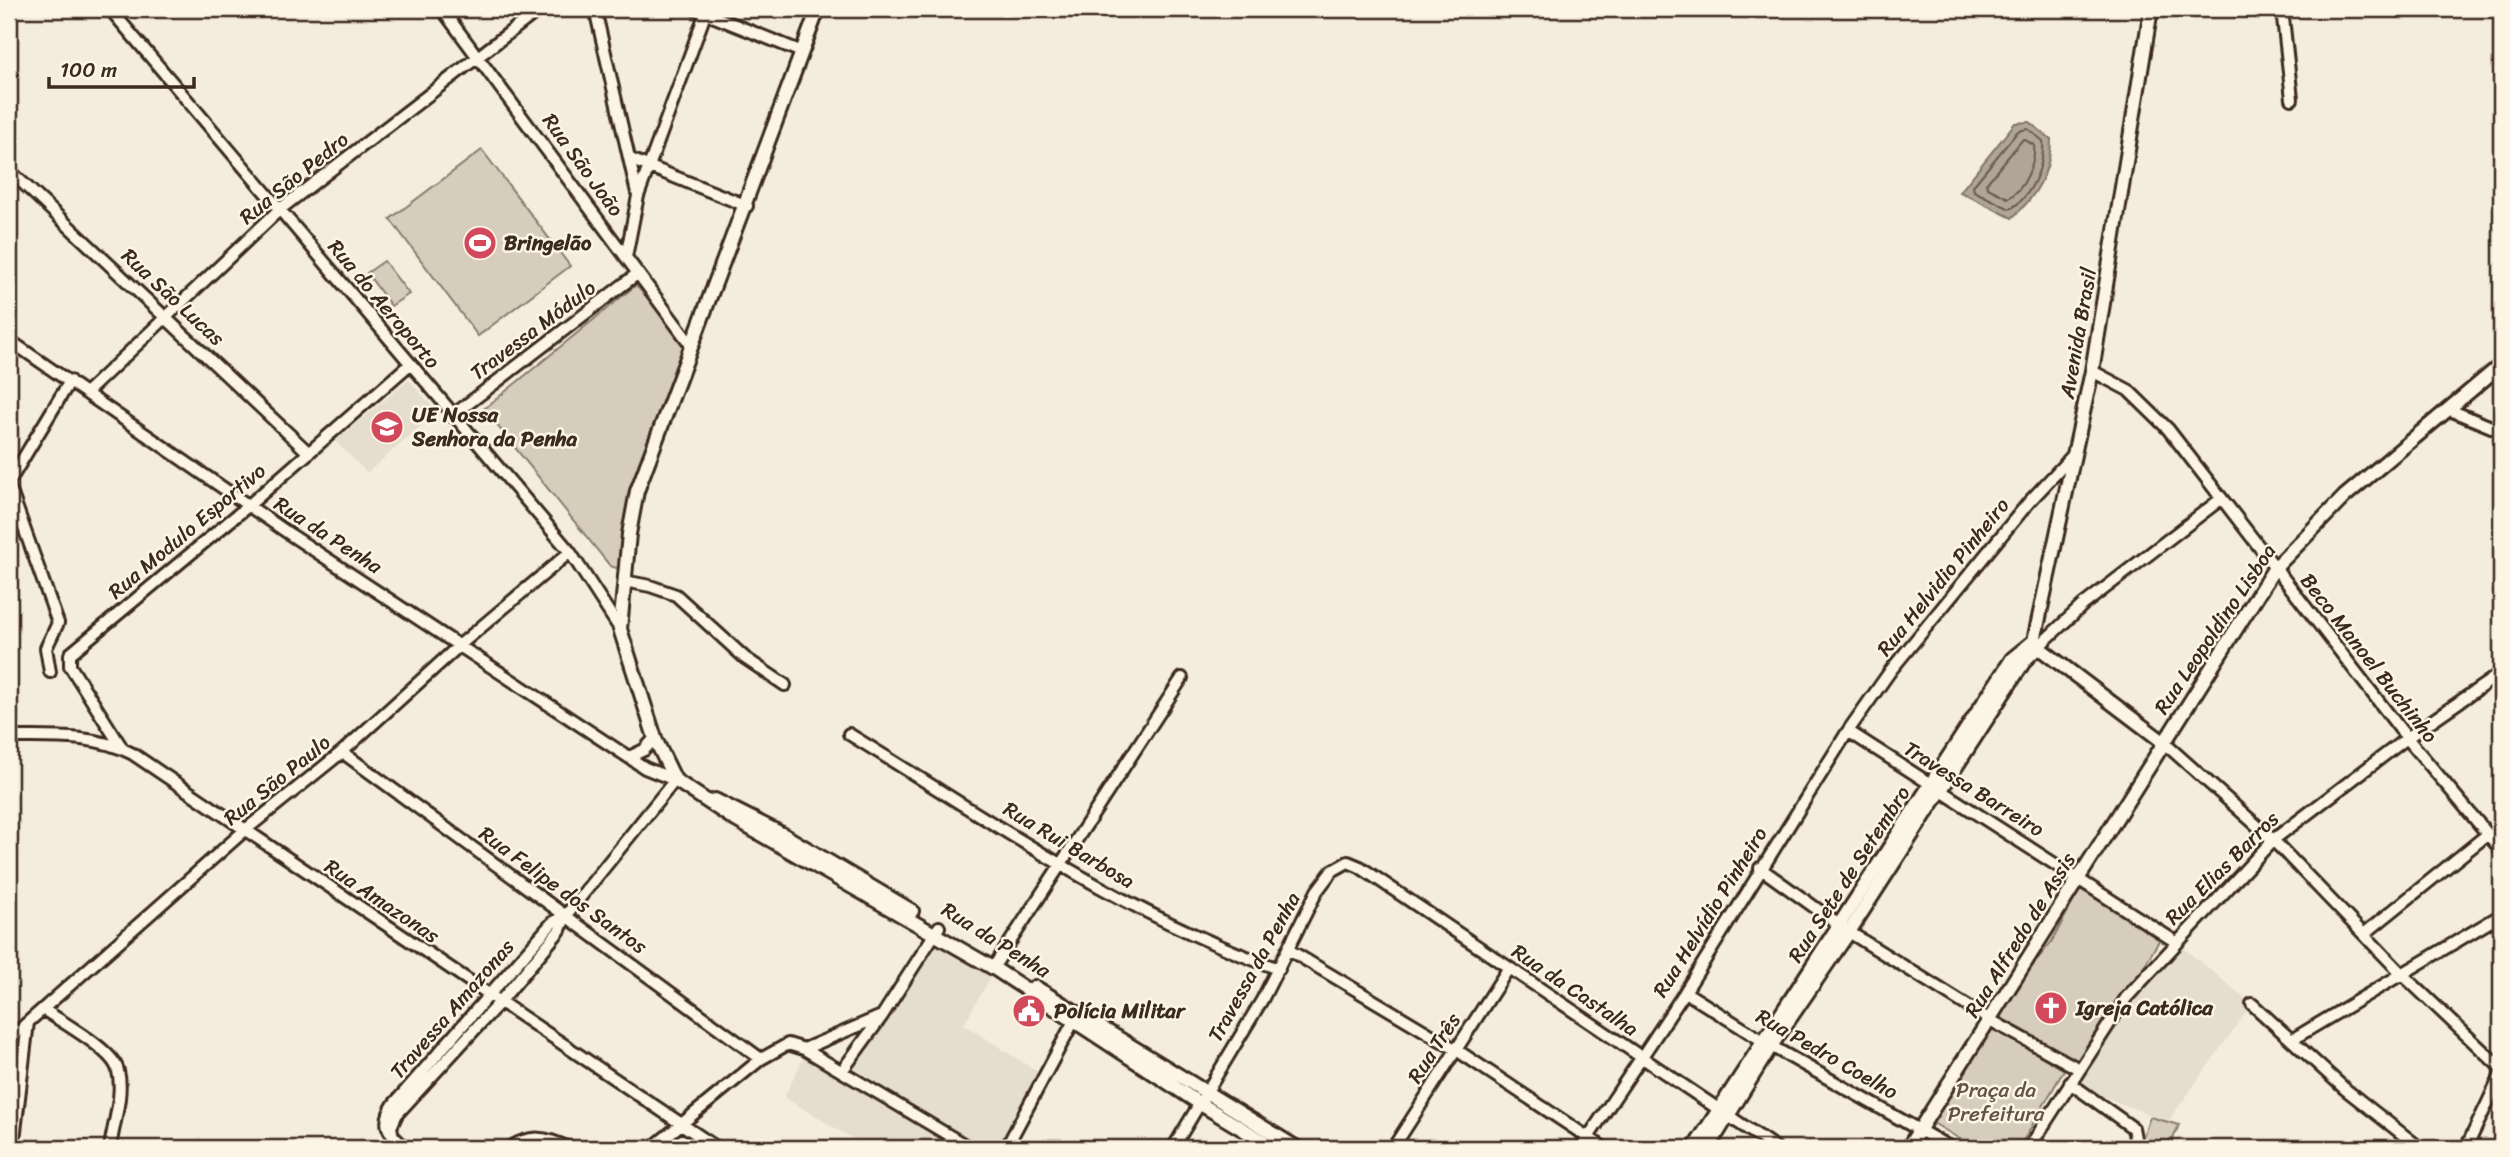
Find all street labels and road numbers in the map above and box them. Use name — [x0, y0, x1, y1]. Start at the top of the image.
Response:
street label: Rua São João — [532, 105, 634, 226]
street label: Rua São Pedro — [230, 121, 358, 235]
street label: Rua do Aeroporto — [318, 230, 450, 378]
street label: Rua São Lucas — [112, 238, 234, 356]
street label: Avenida Brasil — [2048, 264, 2108, 402]
street label: Travessa Módulo — [461, 269, 605, 390]
street label: Rua Modulo Esportivo — [99, 453, 275, 609]
street label: Rua da Penha — [266, 485, 391, 585]
street label: Rua Helvidio Pinheiro — [1867, 489, 2020, 665]
street label: Rua Leopoldino Lisboa — [2143, 535, 2287, 722]
street label: Beco Manoel Buchinho — [2290, 564, 2448, 752]
street label: Rua São Paulo — [215, 724, 339, 836]
street label: Travessa Barreiro — [1896, 730, 2052, 848]
street label: Rua Sete de Setembro — [1777, 777, 1921, 970]
street label: Rua Rui Barbosa — [996, 790, 1143, 900]
street label: Rua Elias Barros — [2155, 801, 2289, 935]
street label: Rua Felipe dos Santos — [470, 816, 656, 965]
street label: Rua Helvídio Pinheiro — [1642, 819, 1778, 1005]
street label: Rua Alfredo de Assis — [1954, 844, 2087, 1025]
street label: Rua Amazonas — [316, 848, 448, 954]
street label: Travessa da Penha — [1197, 884, 1311, 1049]
street label: Rua da Penha — [934, 891, 1059, 989]
street label: Travessa Amazonas — [380, 930, 524, 1088]
street label: Rua da Castalha — [1503, 933, 1647, 1047]
street label: Rua Pedro Coelho — [1749, 998, 1906, 1110]
street label: Rua Três — [1397, 1005, 1471, 1091]

